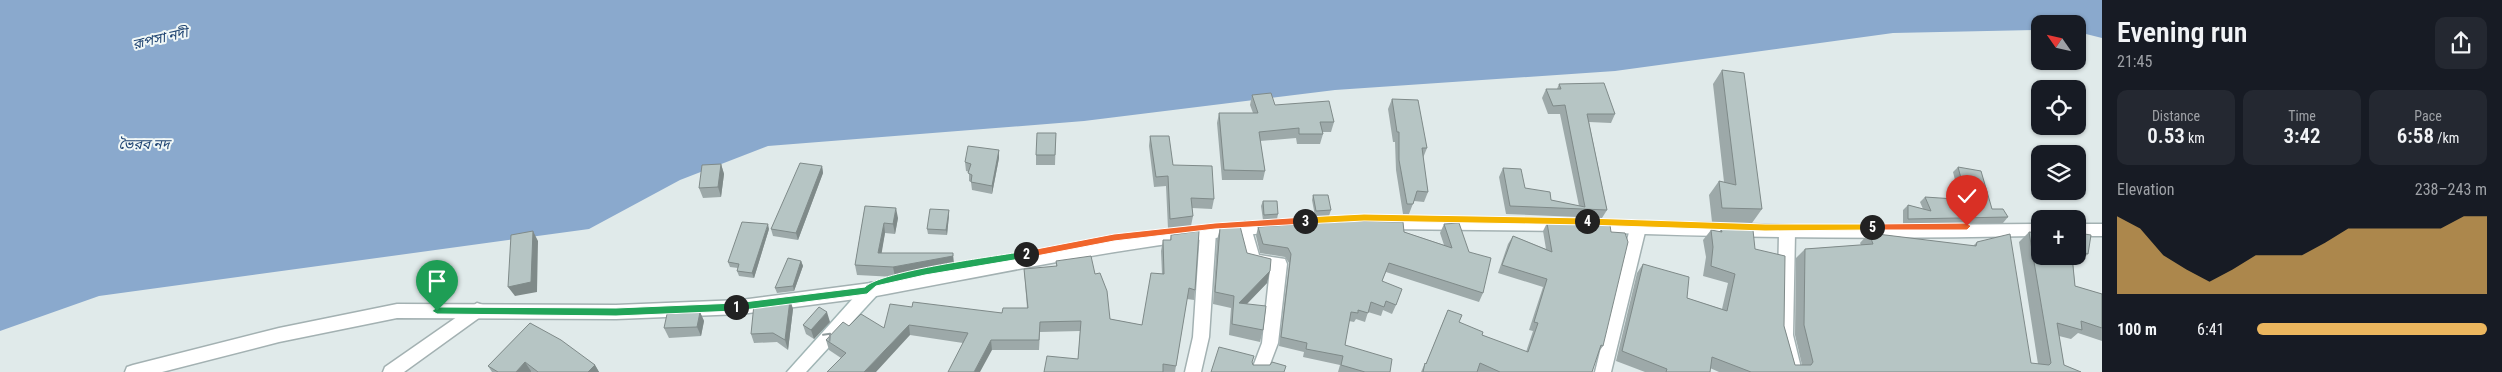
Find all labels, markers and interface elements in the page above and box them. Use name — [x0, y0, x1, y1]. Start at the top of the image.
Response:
north arrow — [2031, 15, 2086, 70]
map controls — [2031, 15, 2086, 265]
text: Evening run — [2117, 16, 2247, 49]
button: share — [2435, 17, 2487, 69]
water label: রূপসা নদী — [131, 23, 192, 52]
text: 21:45 — [2117, 52, 2152, 71]
button: locate — [2031, 80, 2086, 135]
text: Distance — [2152, 108, 2200, 124]
text: Time — [2288, 108, 2316, 124]
text: Pace — [2414, 108, 2442, 124]
text: 0.53 — [2147, 124, 2185, 148]
text: 3:42 — [2283, 124, 2321, 148]
text: 6:58 — [2397, 124, 2434, 148]
text: km — [2185, 130, 2205, 146]
text: /km — [2434, 130, 2459, 146]
water label: ভৈরব নদ — [119, 136, 173, 152]
button: layers — [2031, 145, 2086, 200]
pin — [1946, 175, 1988, 226]
text: Elevation — [2117, 180, 2175, 199]
text: 238–243 m — [2415, 180, 2487, 199]
icon: check — [1953, 182, 1981, 210]
pin: 3 — [1292, 208, 1318, 234]
pin: 4 — [1574, 208, 1600, 234]
button: + — [2031, 210, 2086, 265]
text: 3 — [1302, 213, 1309, 229]
text: 4 — [1584, 213, 1591, 229]
pin: 5 — [1860, 214, 1884, 240]
text: 5 — [1869, 219, 1876, 235]
pin: 2 — [1014, 242, 1038, 266]
text: 2 — [1023, 246, 1030, 262]
pin — [416, 260, 458, 311]
icon: arrive — [423, 267, 451, 295]
pin: 1 — [724, 294, 748, 320]
text: 1 — [733, 299, 740, 315]
text: 100 m — [2117, 320, 2157, 339]
text: 6:41 — [2197, 320, 2224, 339]
one-way arrow — [822, 333, 831, 342]

